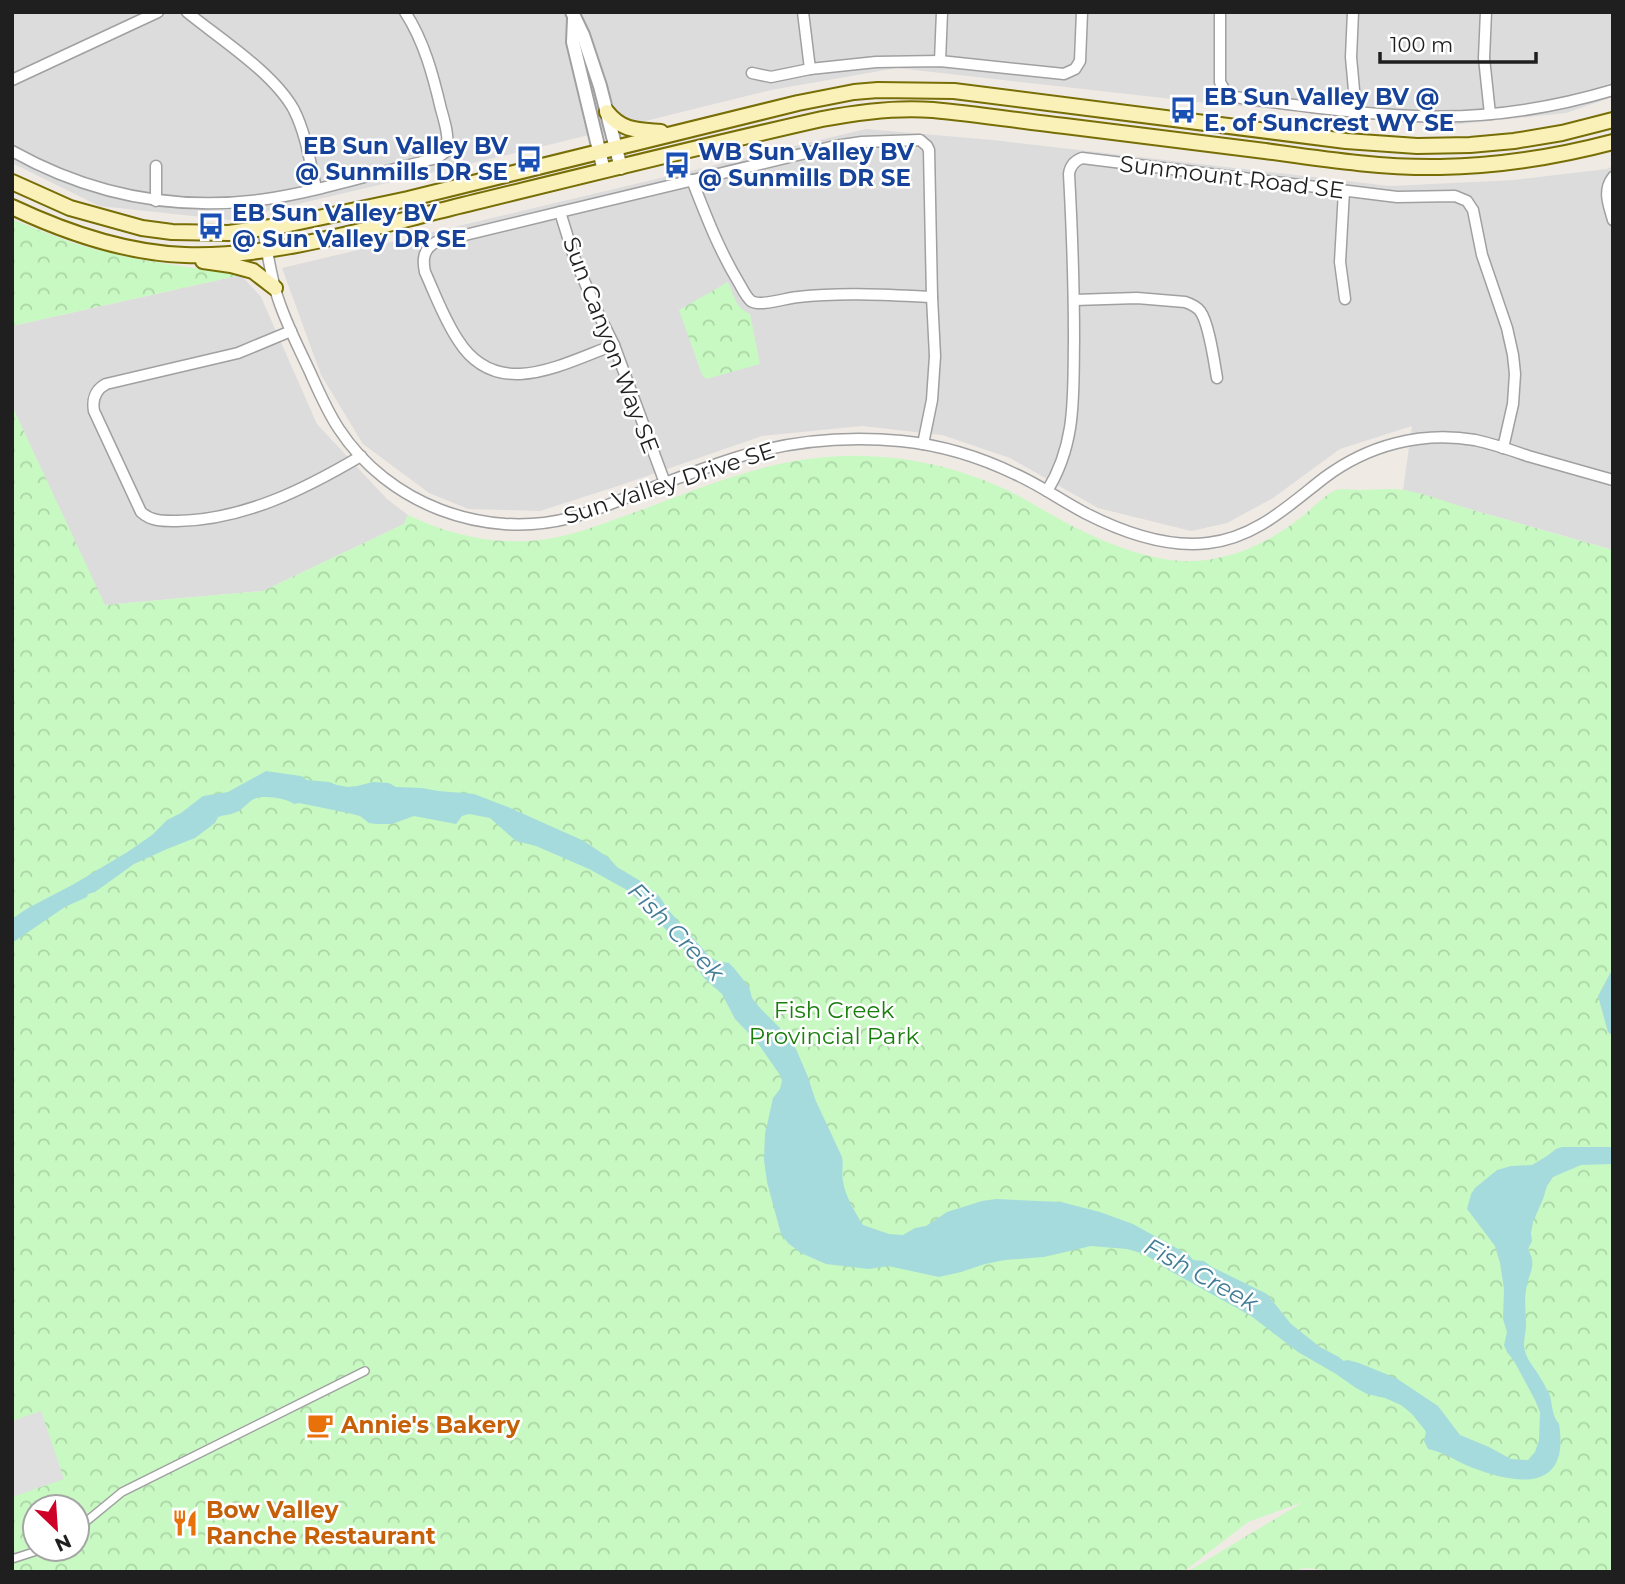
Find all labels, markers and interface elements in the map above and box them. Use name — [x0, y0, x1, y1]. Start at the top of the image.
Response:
scale bar — [1380, 21, 1536, 65]
text: 100 m — [1390, 32, 1453, 57]
place label: EB Sun Valley BV @ E. of Suncrest WY SE — [1204, 83, 1454, 137]
bus stop icon: EB Sun Valley BV @ E. of Suncrest WY SE — [1168, 95, 1198, 125]
place label: EB Sun Valley BV @ Sunmills DR SE — [295, 132, 509, 186]
place label: WB Sun Valley BV @ Sunmills DR SE — [698, 138, 915, 192]
bus stop icon: EB Sun Valley BV @ Sunmills DR SE — [514, 144, 544, 174]
street label: Sunmount Road SE — [1118, 149, 1346, 205]
bus stop icon: WB Sun Valley BV @ Sunmills DR SE — [662, 150, 692, 180]
place label: EB Sun Valley BV @ Sun Valley DR SE — [232, 199, 466, 253]
bus stop icon: EB Sun Valley BV @ Sun Valley DR SE — [196, 211, 226, 241]
street label: Sun Canyon Way SE — [557, 233, 665, 457]
street label: Sun Valley Drive SE — [560, 436, 778, 530]
water label: Fish Creek — [622, 876, 732, 988]
park label: Fish Creek Provincial Park — [749, 996, 919, 1050]
water label: Fish Creek — [1139, 1231, 1265, 1319]
cafe icon: Annie's Bakery — [305, 1410, 335, 1440]
place label: Annie's Bakery — [340, 1411, 520, 1439]
north arrow — [21, 1493, 91, 1563]
place label: Bow Valley Ranche Restaurant — [206, 1496, 436, 1550]
restaurant icon: Bow Valley Ranche Restaurant — [170, 1508, 200, 1538]
text: N — [51, 1529, 75, 1557]

